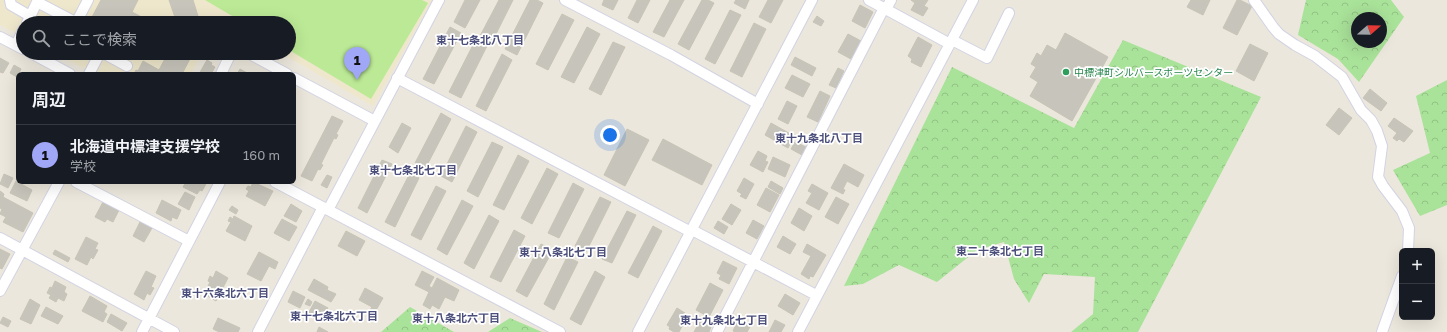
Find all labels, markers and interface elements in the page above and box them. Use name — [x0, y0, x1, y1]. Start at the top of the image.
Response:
north arrow — [1351, 12, 1387, 48]
search box — [16, 16, 296, 60]
icon: search — [30, 27, 52, 49]
text: ここで検索 — [62, 30, 137, 48]
district label: 東十七条北八丁目 — [436, 33, 524, 46]
pin: 1 — [344, 47, 370, 80]
place label: 中標津町シルバースポーツセンター — [1074, 66, 1233, 78]
marker: 中標津町シルバースポーツセンター — [1061, 67, 1071, 77]
text: 周辺 — [32, 89, 66, 110]
your location — [600, 125, 620, 145]
district label: 東十九条北八丁目 — [775, 131, 863, 144]
text: 北海道中標津支援学校 — [70, 137, 220, 155]
text: 1 — [42, 147, 48, 163]
text: 160 m — [243, 147, 280, 163]
text: 学校 — [70, 158, 96, 174]
district label: 東十七条北七丁目 — [369, 163, 457, 176]
district label: 東二十条北七丁目 — [956, 244, 1044, 257]
district label: 東十八条北七丁目 — [519, 245, 607, 258]
map controls — [1399, 248, 1435, 320]
button: + — [1399, 248, 1435, 284]
button: − — [1399, 284, 1435, 320]
district label: 東十六条北六丁目 — [181, 286, 269, 299]
district label: 東十七条北六丁目 — [290, 309, 378, 322]
district label: 東十八条北六丁目 — [412, 311, 500, 324]
district label: 東十九条北七丁目 — [680, 313, 768, 326]

